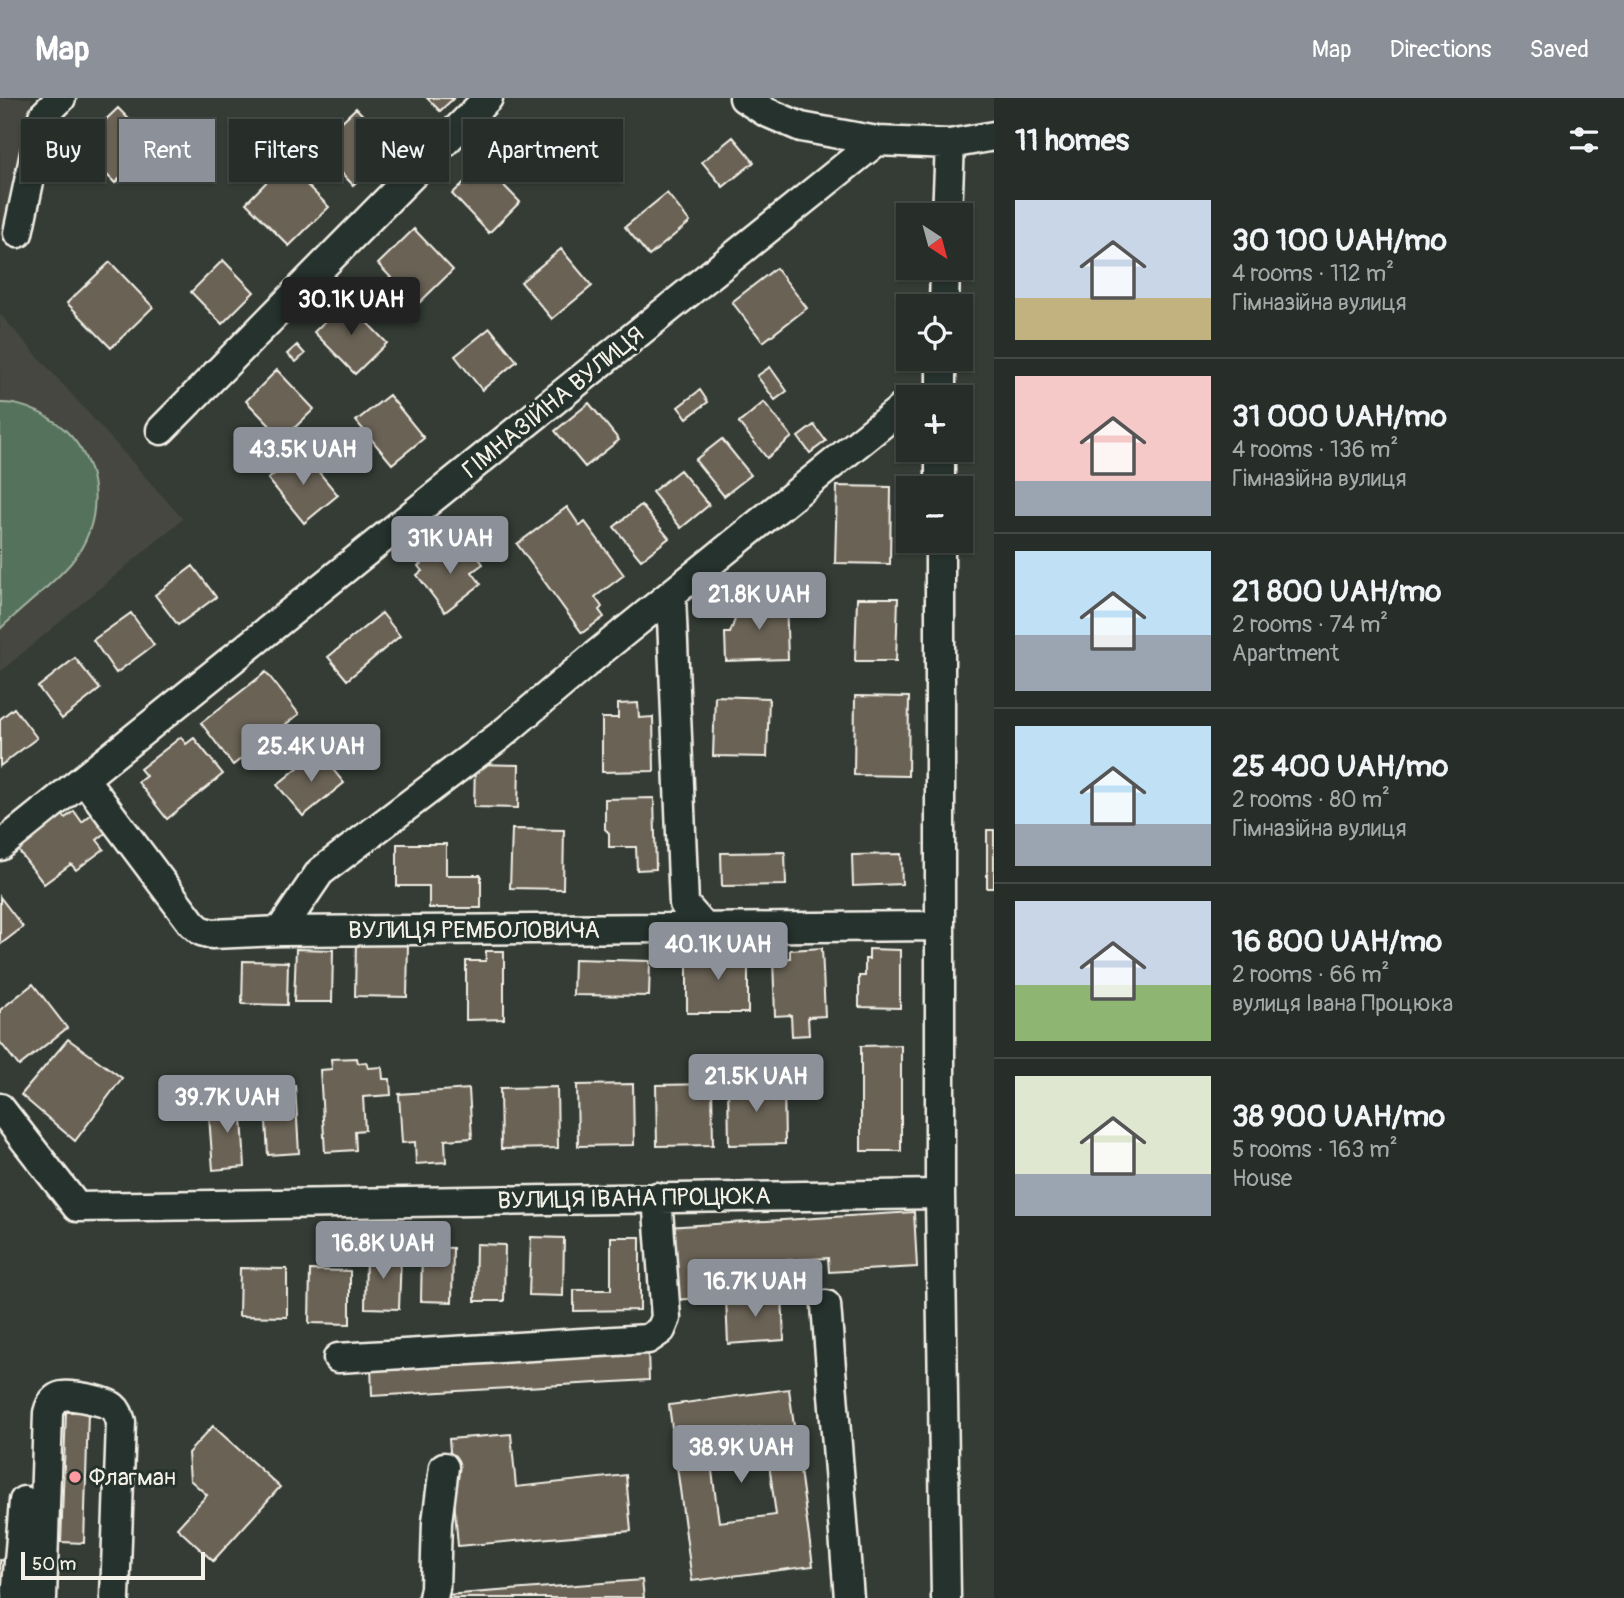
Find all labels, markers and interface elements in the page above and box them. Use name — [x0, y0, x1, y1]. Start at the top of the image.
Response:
text: Map — [35, 29, 90, 70]
text: Map — [1312, 35, 1352, 64]
text: Directions — [1390, 35, 1491, 64]
text: Saved — [1529, 35, 1589, 64]
chip: Buy — [21, 119, 105, 182]
chip: Rent — [119, 119, 215, 182]
chip: Filters — [229, 119, 342, 182]
chip: New — [356, 119, 449, 182]
chip: Apartment — [463, 119, 623, 182]
icon: filters — [1565, 121, 1603, 159]
text: 11 homes — [1015, 122, 1129, 159]
north arrow — [896, 203, 973, 280]
map controls — [896, 203, 973, 553]
text: 30 100 UAH/mo — [1232, 222, 1447, 259]
icon: home — [1071, 228, 1155, 312]
text: 4 rooms · 112 m² — [1232, 259, 1394, 288]
pin: 30.1K UAH — [271, 278, 431, 337]
text: 30.1K UAH — [298, 285, 404, 314]
text: Гімназійна вулиця — [1232, 288, 1407, 317]
button: locate — [896, 294, 973, 371]
street label: ГІМНАЗІЙНА ВУЛИЦЯ — [457, 320, 650, 485]
button: + — [896, 385, 973, 462]
text: 31 000 UAH/mo — [1232, 398, 1447, 435]
icon: home — [1071, 404, 1155, 488]
pin: 43.5K UAH — [223, 428, 383, 487]
text: 43.5K UAH — [249, 435, 357, 464]
text: 4 rooms · 136 m² — [1232, 435, 1398, 464]
text: Гімназійна вулиця — [1232, 464, 1407, 493]
button: − — [896, 476, 973, 553]
pin: 31K UAH — [385, 517, 515, 576]
text: 31K UAH — [407, 524, 493, 553]
pin: 21.8K UAH — [679, 573, 839, 632]
text: 21 800 UAH/mo — [1232, 573, 1441, 610]
icon: home — [1071, 579, 1155, 663]
text: 21.8K UAH — [708, 580, 810, 609]
text: 2 rooms · 74 m² — [1232, 610, 1388, 639]
text: Apartment — [1232, 639, 1339, 668]
pin: 25.4K UAH — [231, 724, 391, 784]
text: 25.4K UAH — [257, 732, 365, 761]
text: 25 400 UAH/mo — [1232, 748, 1448, 785]
icon: home — [1071, 754, 1155, 838]
text: 2 rooms · 80 m² — [1232, 785, 1390, 814]
text: Гімназійна вулиця — [1232, 814, 1407, 843]
street label: ВУЛИЦЯ РЕМБОЛОВИЧА — [348, 916, 600, 945]
pin: 40.1K UAH — [638, 922, 798, 982]
text: 16 800 UAH/mo — [1232, 923, 1442, 960]
icon: home — [1071, 929, 1155, 1013]
text: 40.1K UAH — [665, 930, 771, 959]
text: 2 rooms · 66 m² — [1232, 960, 1389, 989]
text: вулиця Івана Процюка — [1232, 989, 1453, 1018]
pin: 21.5K UAH — [676, 1054, 836, 1114]
text: 21.5K UAH — [705, 1062, 807, 1091]
pin: 39.7K UAH — [147, 1076, 307, 1135]
text: 39.7K UAH — [174, 1083, 280, 1112]
text: 38 900 UAH/mo — [1232, 1098, 1445, 1135]
icon: home — [1071, 1104, 1155, 1188]
text: 5 rooms · 163 m² — [1232, 1135, 1398, 1164]
text: House — [1232, 1164, 1292, 1193]
street label: ВУЛИЦЯ ІВАНА ПРОЦЮКА — [497, 1182, 771, 1215]
pin: 16.8K UAH — [303, 1222, 463, 1281]
text: 16.8K UAH — [332, 1229, 434, 1258]
pin: 16.7K UAH — [675, 1260, 835, 1319]
text: 16.7K UAH — [703, 1267, 807, 1296]
pin: 38.9K UAH — [661, 1426, 821, 1485]
text: 38.9K UAH — [689, 1433, 793, 1462]
place label: Флагман — [89, 1463, 176, 1492]
marker: Флагман — [67, 1469, 83, 1485]
scale bar — [21, 1549, 205, 1581]
text: 50 m — [32, 1552, 76, 1576]

